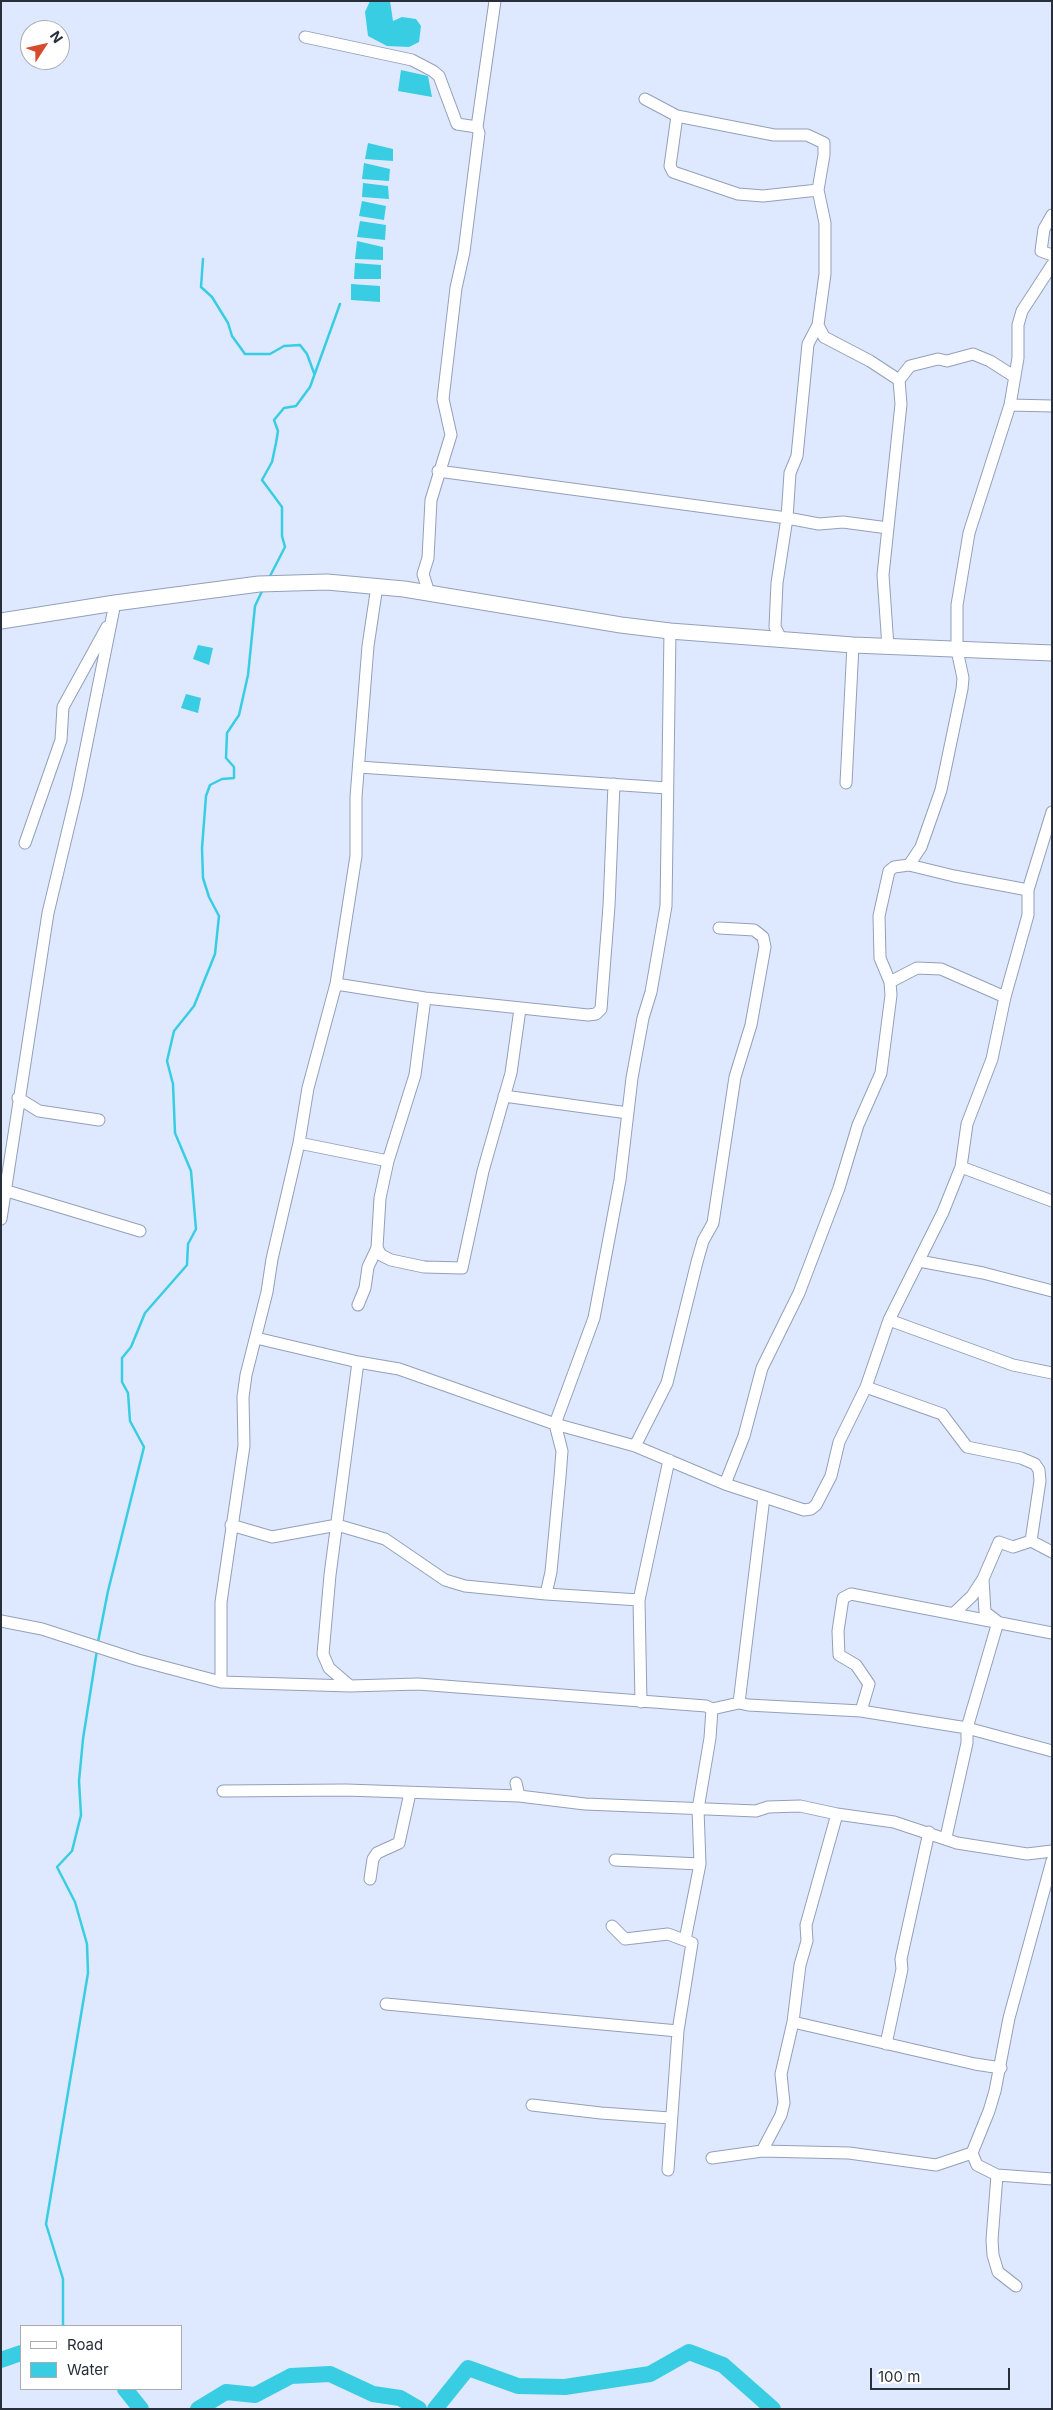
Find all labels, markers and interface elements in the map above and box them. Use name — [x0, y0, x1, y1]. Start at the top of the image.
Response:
north arrow — [20, 20, 70, 70]
text: N — [47, 27, 67, 46]
legend — [20, 2325, 182, 2390]
text: Road — [67, 2335, 103, 2354]
scale bar — [873, 2358, 1013, 2390]
text: Water — [67, 2360, 109, 2379]
text: 100 m — [878, 2367, 920, 2386]

